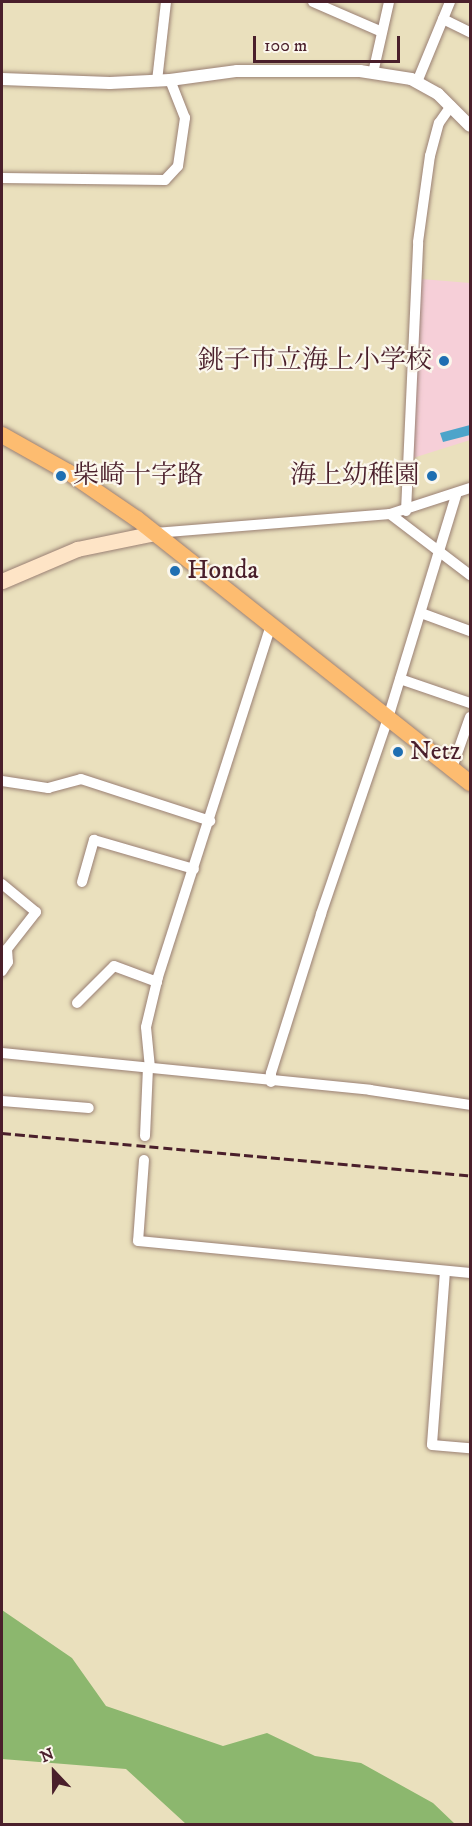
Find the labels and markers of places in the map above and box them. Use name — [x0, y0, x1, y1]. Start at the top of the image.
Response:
place label: 銚子市立海上小学校 — [198, 345, 432, 377]
marker: 銚子市立海上小学校 — [437, 354, 451, 368]
place label: 柴崎十字路 — [73, 460, 203, 492]
place label: 海上幼稚園 — [290, 460, 420, 492]
marker: 柴崎十字路 — [54, 469, 68, 483]
marker: 海上幼稚園 — [425, 469, 439, 483]
place label: Honda — [187, 555, 259, 587]
marker: Honda — [168, 564, 182, 578]
place label: Netz — [410, 736, 461, 768]
marker: Netz — [391, 745, 405, 759]

